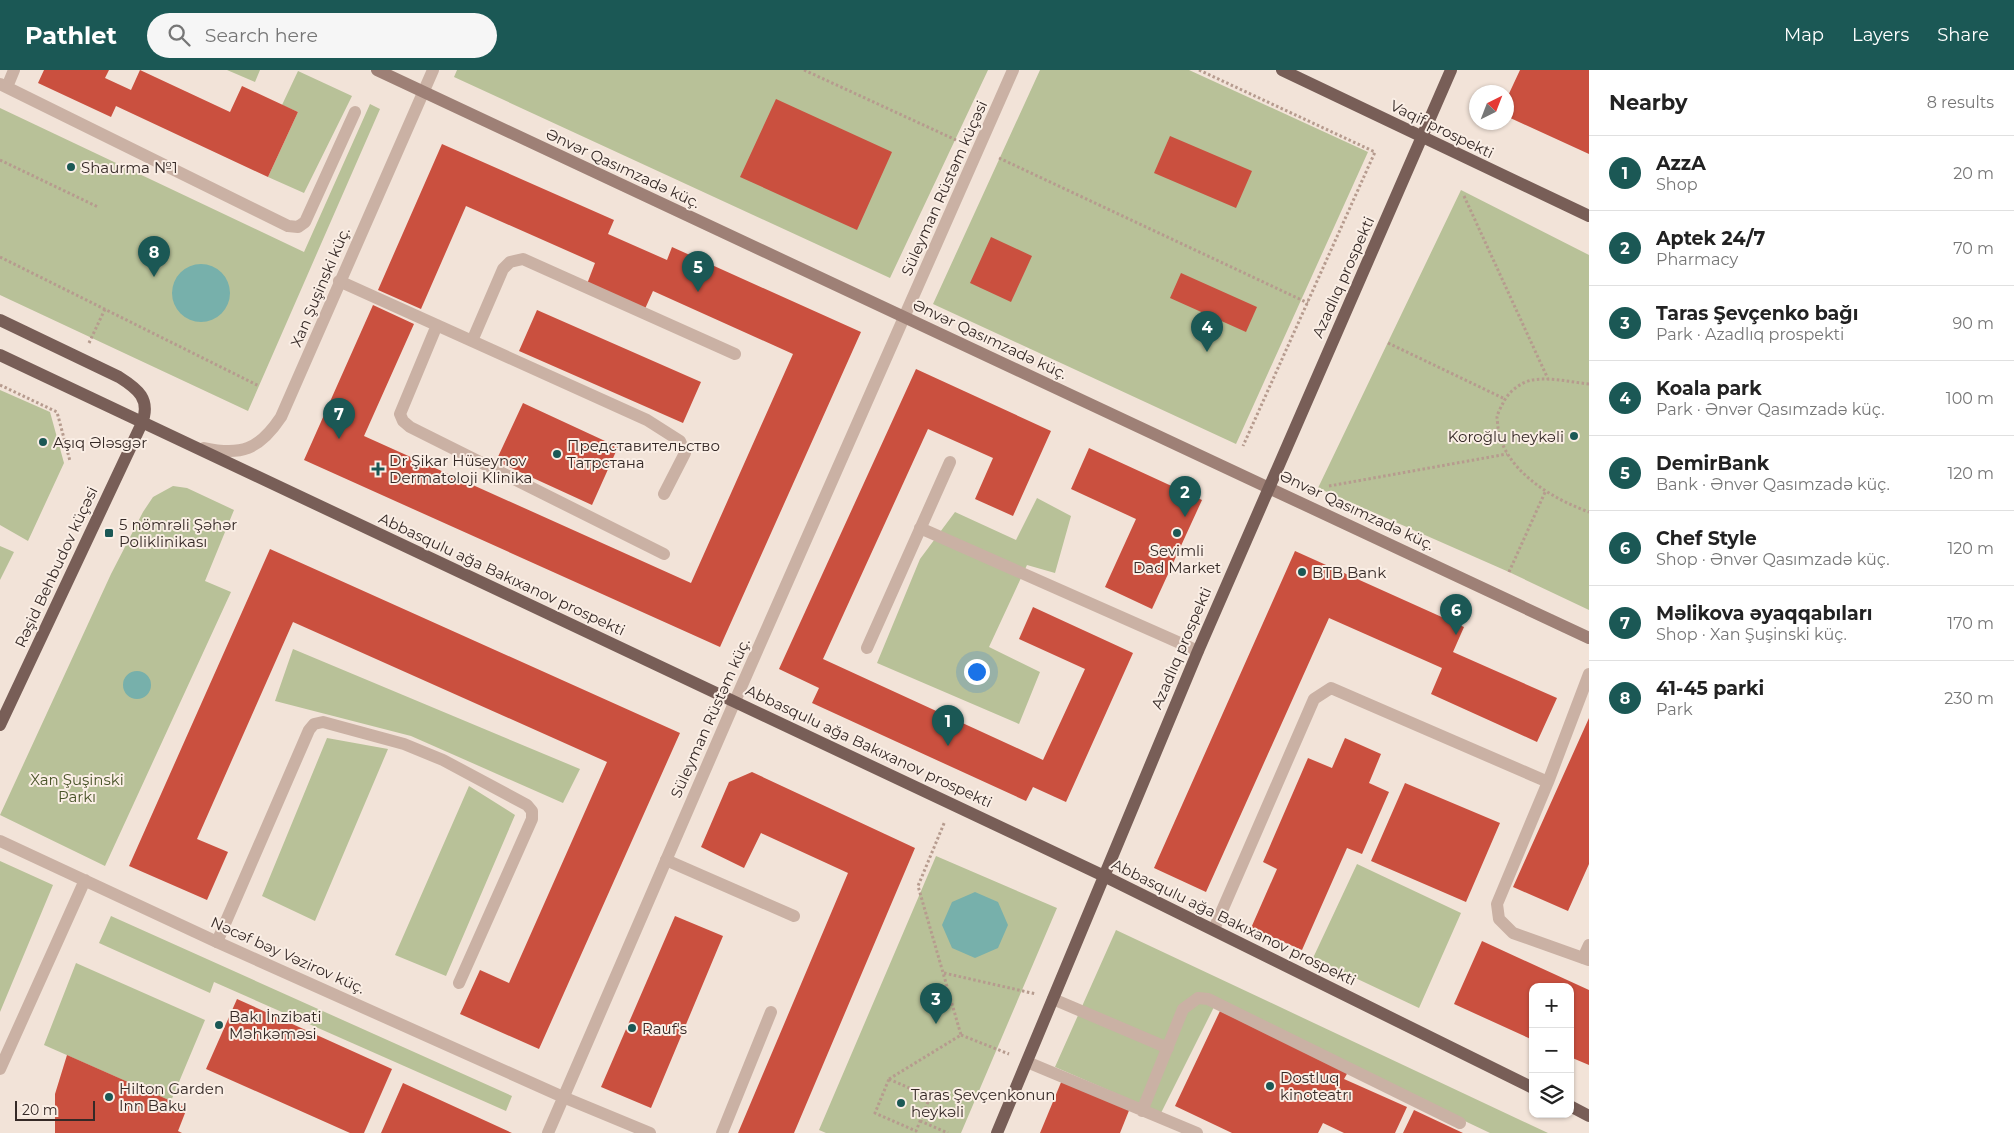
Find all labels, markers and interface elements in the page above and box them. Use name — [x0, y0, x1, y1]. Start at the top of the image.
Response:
search box — [147, 13, 497, 58]
text: Pathlet — [25, 21, 117, 50]
icon: search — [165, 21, 193, 49]
text: Search here — [205, 24, 318, 47]
text: Map — [1784, 24, 1824, 46]
text: Layers — [1852, 24, 1909, 46]
text: Share — [1937, 24, 1989, 46]
north arrow — [1469, 85, 1514, 130]
text: Nearby — [1609, 90, 1688, 115]
text: 8 results — [1927, 93, 1994, 112]
street label: Vaqif prospekti — [1387, 96, 1497, 162]
street label: Süleyman Rüstəm küçəsi — [897, 97, 991, 279]
street label: Ənvər Qasımzadə küç. — [543, 124, 703, 212]
text: AzzA — [1656, 152, 1706, 175]
place label: Shaurma №1 — [81, 158, 178, 177]
marker: Shaurma №1 — [65, 161, 77, 173]
text: 1 — [1622, 164, 1628, 183]
text: 20 m — [1953, 164, 1994, 183]
text: Shop — [1656, 175, 1698, 194]
street label: Azadlıq prospekti — [1308, 213, 1378, 341]
street label: Xan Şuşinski küç. — [286, 224, 354, 350]
text: Aptek 24/7 — [1656, 227, 1765, 250]
pin: 8 — [138, 236, 170, 277]
text: 2 — [1620, 239, 1630, 258]
text: 70 m — [1953, 239, 1994, 258]
text: Pharmacy — [1656, 250, 1738, 269]
pin: 5 — [682, 251, 714, 292]
street label: Ənvər Qasımzadə küç. — [910, 295, 1070, 383]
text: Taras Şevçenko bağı — [1656, 302, 1858, 325]
pin: 4 — [1191, 311, 1223, 352]
text: 3 — [1620, 314, 1630, 333]
text: 90 m — [1952, 314, 1994, 333]
text: Park · Azadlıq prospekti — [1656, 325, 1844, 344]
text: Koala park — [1656, 377, 1762, 400]
text: 4 — [1619, 389, 1631, 408]
text: 100 m — [1946, 389, 1994, 408]
pin: 7 — [323, 398, 355, 439]
text: Park · Ənvər Qasımzadə küç. — [1656, 400, 1885, 419]
place label: Koroğlu heykəli — [1448, 427, 1564, 446]
marker: Koroğlu heykəli — [1568, 430, 1580, 442]
place label: Aşıq Ələsgər — [53, 433, 147, 452]
marker: Aşıq Ələsgər — [37, 436, 49, 448]
place label: Представительство Татрстана — [567, 436, 720, 472]
marker: Представительство Татрстана — [551, 448, 563, 460]
place label: Dr Şikar Hüseynov Dermatoloji Klinika — [389, 451, 532, 487]
text: DemirBank — [1656, 452, 1769, 475]
marker: Dr Şikar Hüseynov Dermatoloji Klinika — [371, 462, 385, 476]
text: 5 — [1620, 464, 1630, 483]
text: 120 m — [1947, 464, 1994, 483]
street label: Ənvər Qasımzadə küç. — [1277, 466, 1437, 554]
text: Bank · Ənvər Qasımzadə küç. — [1656, 475, 1890, 494]
pin: 2 — [1169, 476, 1201, 517]
street label: Rəşid Behbudov küçəsi — [10, 484, 102, 650]
street label: Abbasqulu ağa Bakıxanov prospekti — [376, 508, 628, 640]
place label: 5 nömrəli Şəhər Poliklinikası — [119, 515, 237, 551]
marker: 5 nömrəli Şəhər Poliklinikası — [103, 527, 115, 539]
marker: Sevimli Dad Market — [1171, 527, 1183, 539]
text: Chef Style — [1656, 527, 1757, 550]
text: 6 — [1620, 539, 1630, 558]
text: 120 m — [1947, 539, 1994, 558]
place label: Sevimli Dad Market — [1133, 541, 1221, 577]
text: Shop · Ənvər Qasımzadə küç. — [1656, 550, 1890, 569]
place label: BTB Bank — [1312, 563, 1386, 582]
marker: BTB Bank — [1296, 566, 1308, 578]
street label: Azadlıq prospekti — [1147, 584, 1215, 712]
pin: 6 — [1440, 594, 1472, 635]
text: Mәlikova әyaqqabıları — [1656, 602, 1873, 625]
text: 7 — [1620, 614, 1630, 633]
text: 170 m — [1947, 614, 1994, 633]
text: Shop · Xan Şuşinski küç. — [1656, 625, 1847, 644]
street label: Süleyman Rüstəm küç. — [666, 635, 754, 801]
your location — [964, 659, 990, 685]
text: 41-45 parki — [1656, 677, 1764, 700]
street label: Abbasqulu ağa Bakıxanov prospekti — [743, 680, 995, 812]
text: 8 — [1620, 689, 1630, 708]
text: 230 m — [1944, 689, 1994, 708]
text: Park — [1656, 700, 1693, 719]
pin: 1 — [932, 705, 964, 746]
park label: Xan Şuşinski Parkı — [30, 770, 124, 806]
street label: Abbasqulu ağa Bakıxanov prospekti — [1109, 854, 1359, 990]
street label: Nəcəf bəy Vəzirov küç. — [208, 912, 368, 998]
pin: 3 — [920, 983, 952, 1024]
map controls — [1529, 983, 1574, 1118]
button: + — [1529, 983, 1574, 1028]
place label: Bakı İnzibati Məhkəməsi — [229, 1007, 321, 1043]
marker: Bakı İnzibati Məhkəməsi — [213, 1019, 225, 1031]
place label: Rauf's — [642, 1019, 687, 1038]
marker: Rauf's — [626, 1022, 638, 1034]
button: − — [1529, 1028, 1574, 1073]
place label: Dostluq kinoteatrı — [1280, 1068, 1352, 1104]
button: layers — [1529, 1073, 1574, 1118]
place label: Hilton Garden Inn Baku — [119, 1079, 224, 1115]
marker: Dostluq kinoteatrı — [1264, 1080, 1276, 1092]
place label: Taras Şevçenkonun heykəli — [911, 1085, 1056, 1121]
marker: Hilton Garden Inn Baku — [103, 1091, 115, 1103]
marker: Taras Şevçenkonun heykəli — [895, 1097, 907, 1109]
scale bar — [15, 1098, 95, 1121]
text: 20 m — [22, 1101, 58, 1119]

